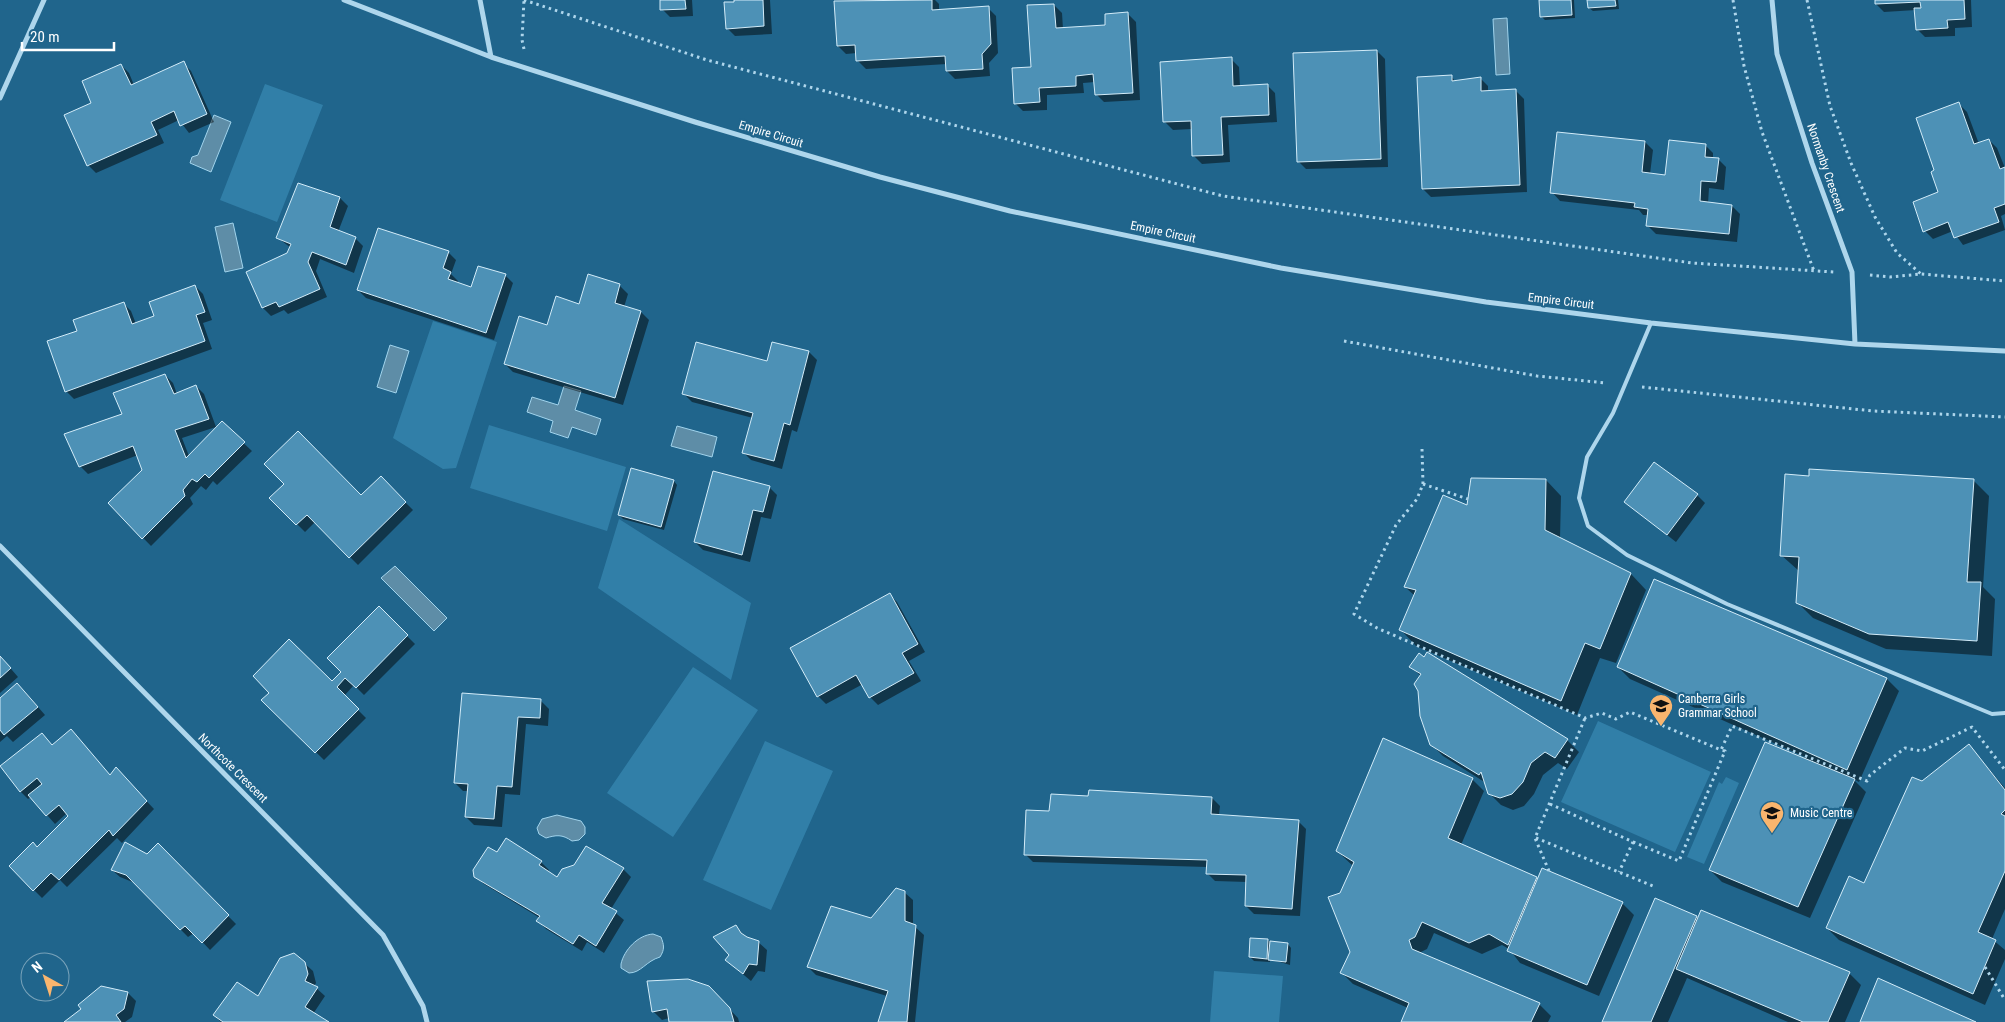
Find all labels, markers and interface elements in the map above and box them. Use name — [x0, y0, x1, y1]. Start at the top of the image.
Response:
scale bar — [22, 20, 115, 52]
text: 20 m — [30, 28, 60, 46]
street label: Empire Circuit — [737, 118, 805, 151]
street label: Normanby Crescent — [1804, 122, 1848, 215]
street label: Empire Circuit — [1129, 218, 1197, 246]
street label: Empire Circuit — [1527, 290, 1595, 312]
place label: Canberra Girls Grammar School — [1678, 692, 1757, 720]
school or university icon: Canberra Girls Grammar School — [1648, 693, 1674, 727]
street label: Northcote Crescent — [195, 730, 271, 806]
school or university icon: Music Centre — [1759, 800, 1785, 834]
place label: Music Centre — [1790, 806, 1853, 820]
north arrow — [20, 952, 70, 1002]
text: N — [28, 958, 45, 976]

